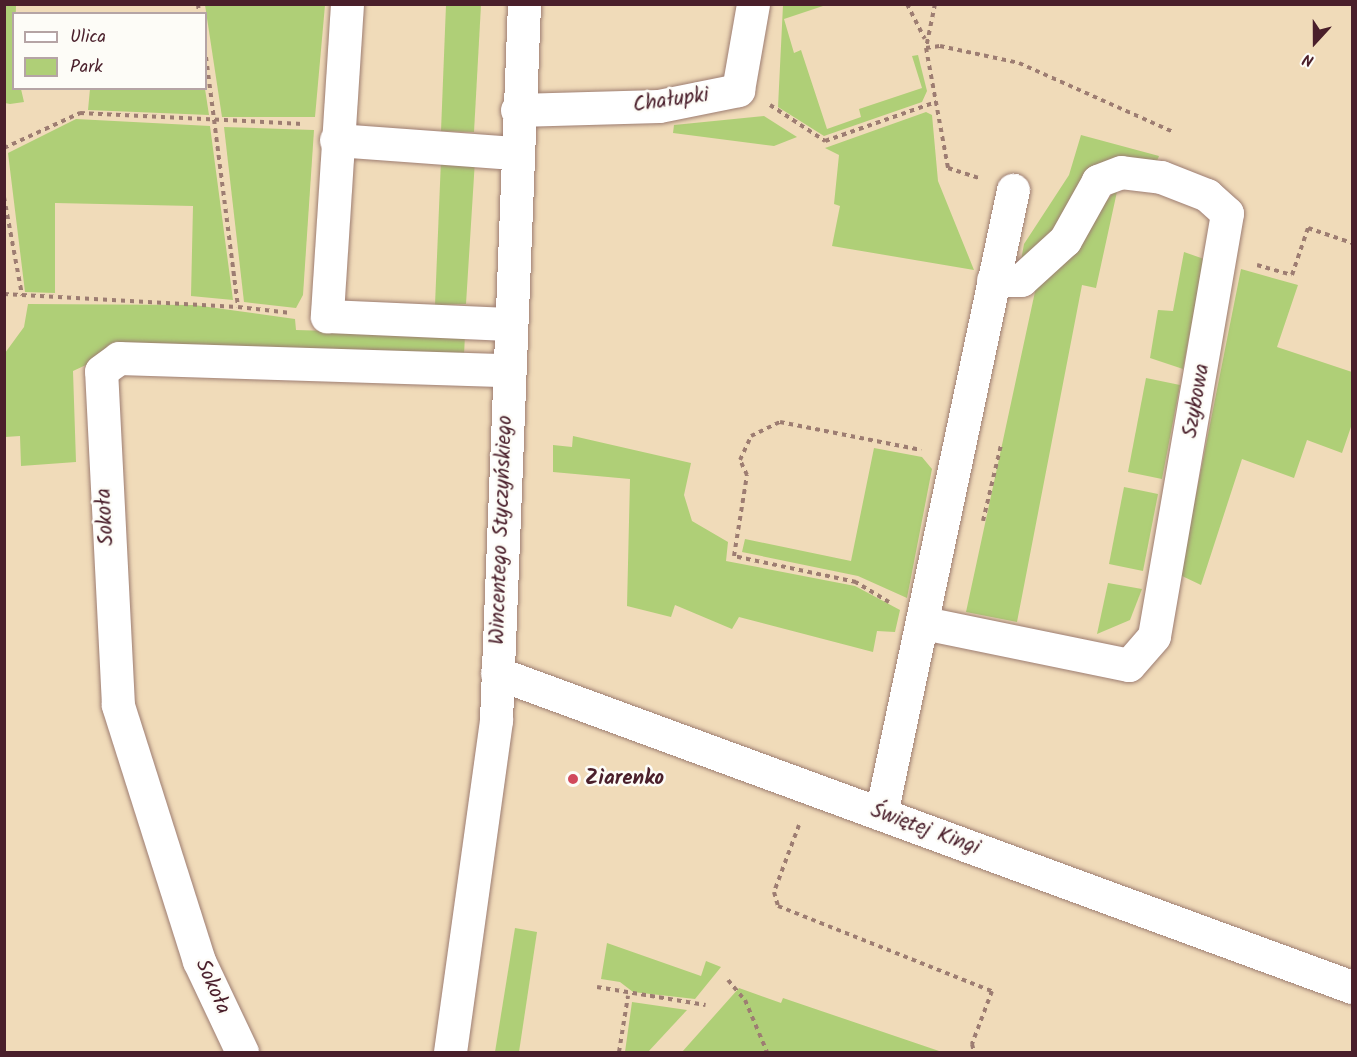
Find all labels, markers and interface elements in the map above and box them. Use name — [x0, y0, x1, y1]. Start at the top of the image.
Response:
legend — [12, 12, 207, 90]
north arrow — [1285, 12, 1345, 72]
text: Ulica — [70, 23, 106, 52]
text: N — [1299, 46, 1318, 73]
text: Park — [70, 53, 103, 82]
street label: Chałupki — [631, 83, 711, 119]
street label: Szybowa — [1178, 362, 1216, 440]
street label: Wincentego Styczyńskiego — [485, 415, 519, 645]
street label: Sokoła — [92, 488, 120, 546]
place label: Ziarenko — [585, 766, 664, 792]
marker: Ziarenko — [566, 772, 580, 786]
street label: Świętej Kingi — [867, 799, 983, 861]
street label: Sokoła — [189, 956, 235, 1018]

